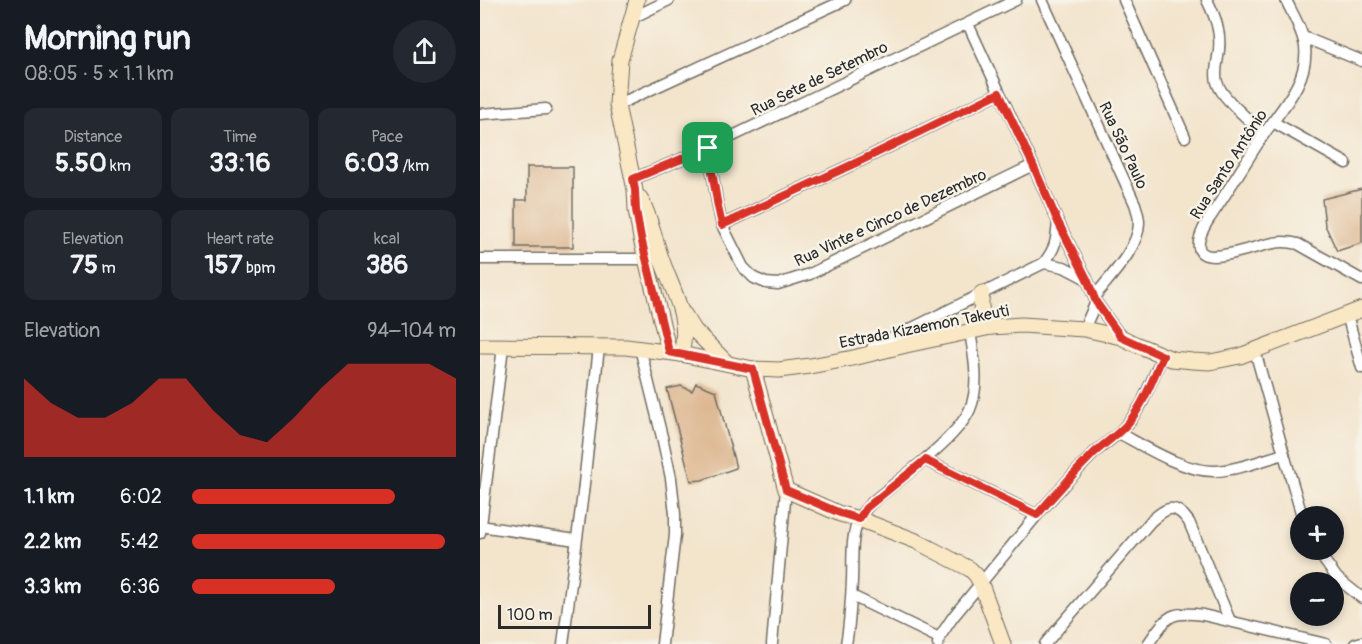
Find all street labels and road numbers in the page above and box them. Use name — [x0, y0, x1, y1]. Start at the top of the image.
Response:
street label: Rua Sete de Setembro — [748, 37, 892, 121]
street label: Rua São Paulo — [1094, 99, 1152, 192]
street label: Rua Santo Antônio — [1186, 106, 1272, 223]
street label: Rua Vinte e Cinco de Dezembro — [791, 164, 990, 271]
street label: Estrada Kizaemon Takeuti — [838, 301, 1011, 353]

